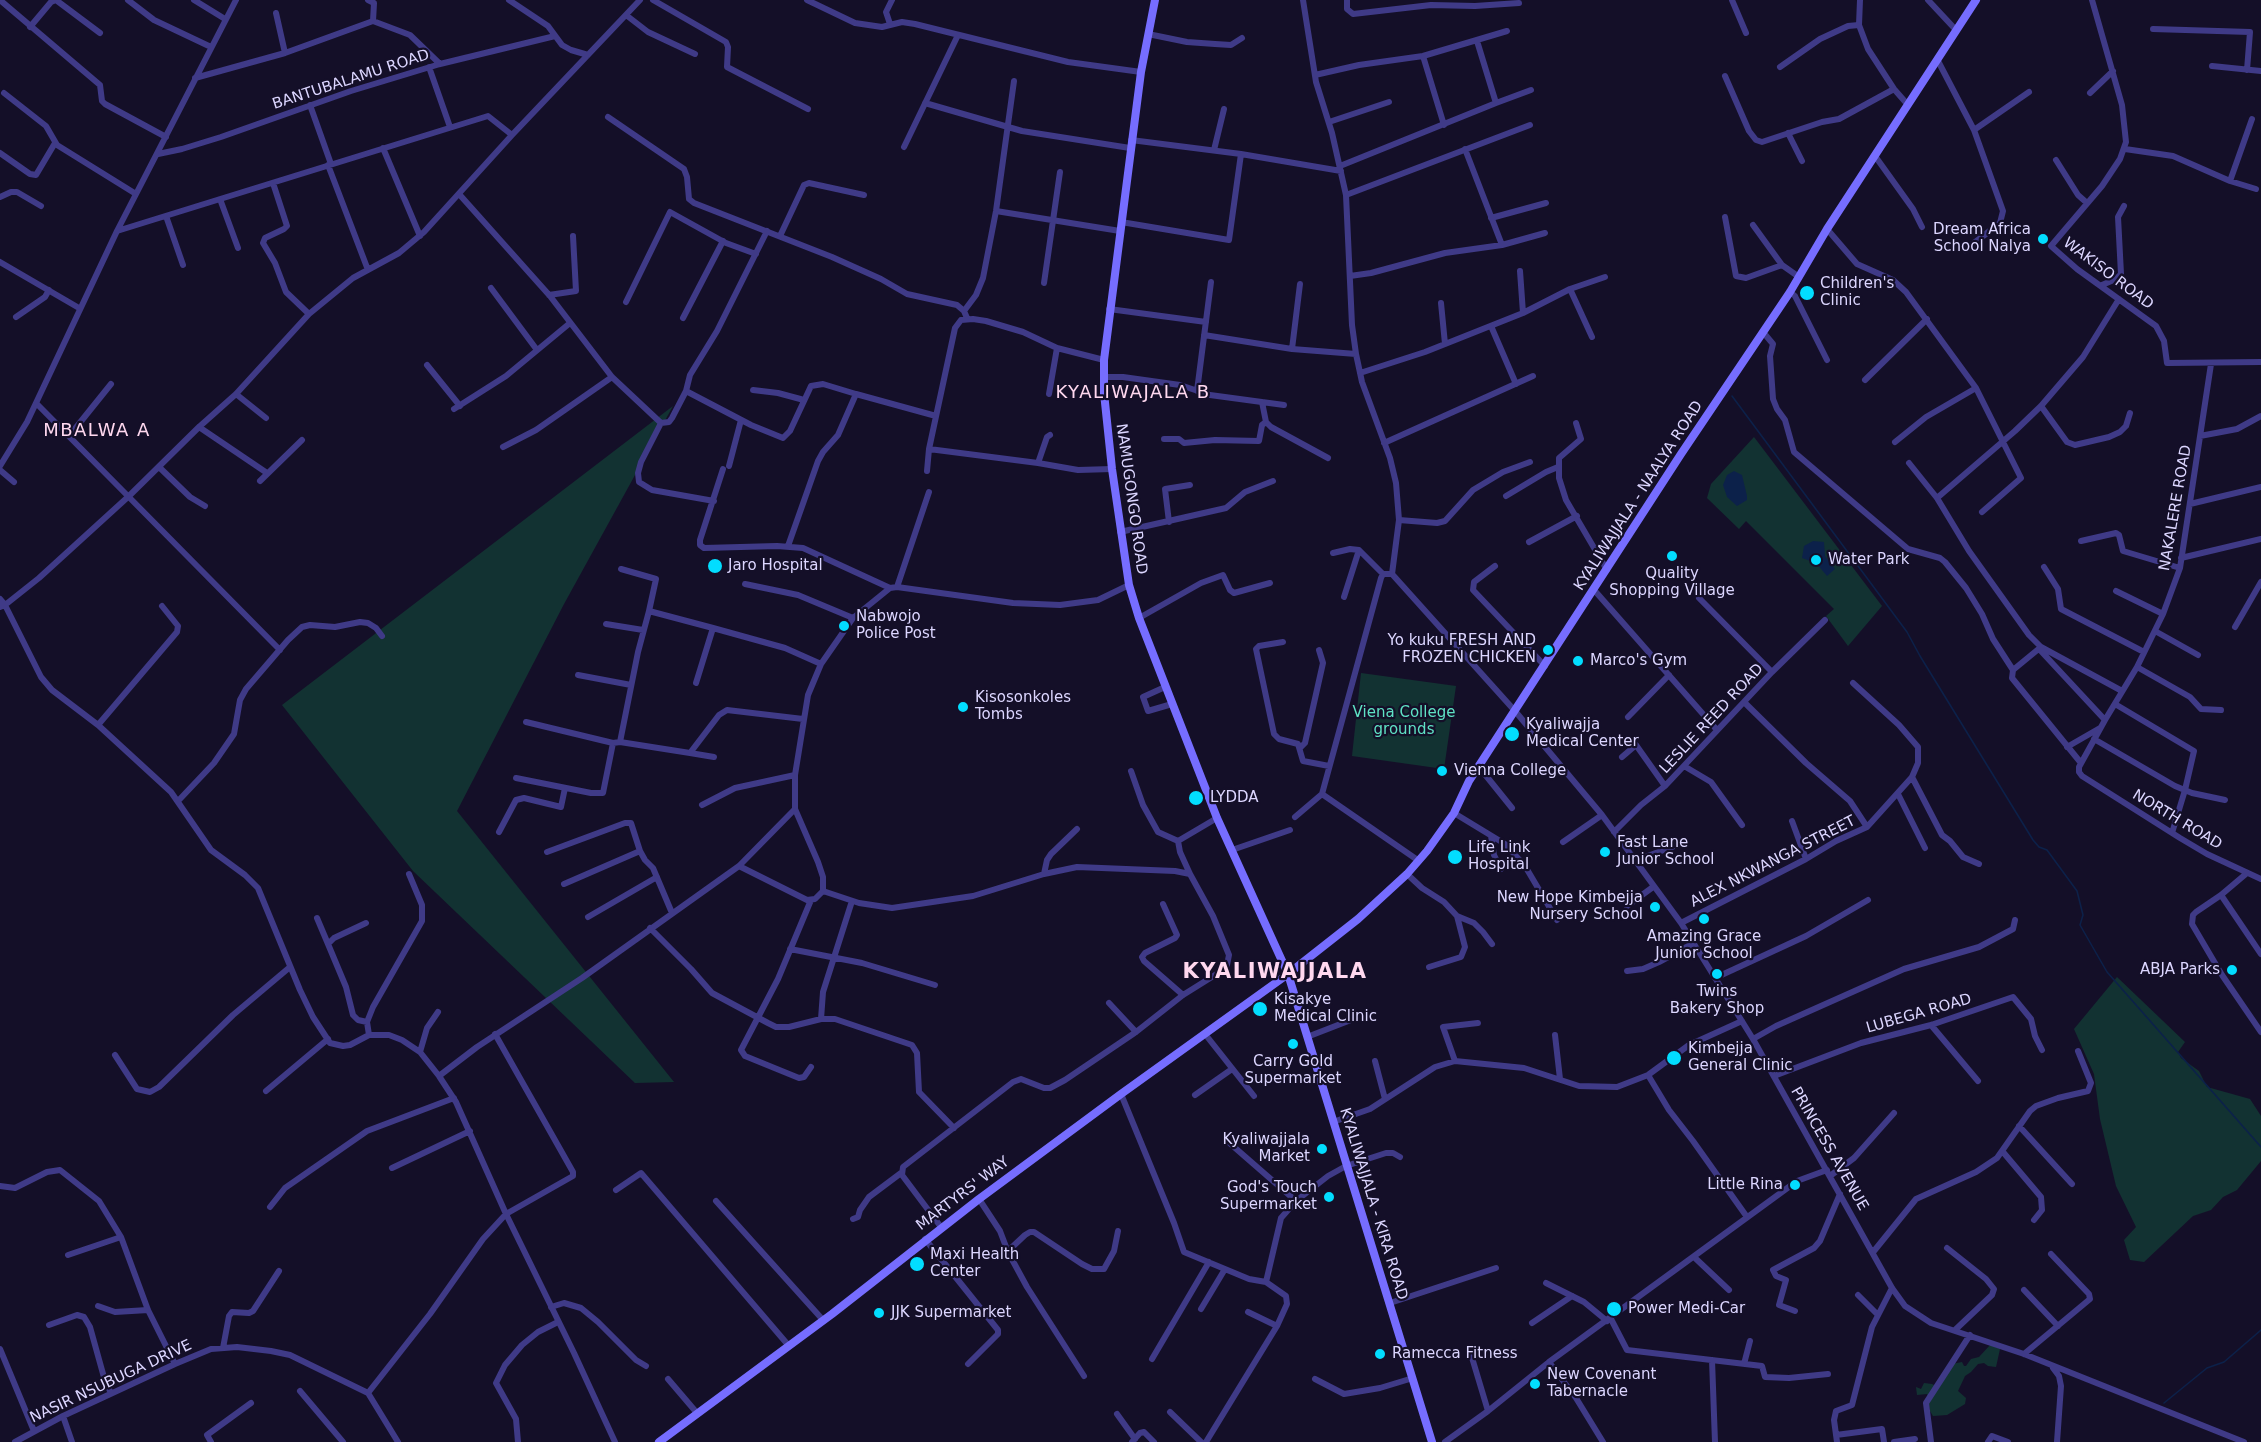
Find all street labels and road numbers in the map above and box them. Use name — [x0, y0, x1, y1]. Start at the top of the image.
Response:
street label: BANTUBALAMU ROAD — [270, 46, 432, 114]
street label: WAKISO ROAD — [2059, 234, 2157, 314]
street label: KYALIWAJJALA - NAALYA ROAD — [1571, 398, 1707, 594]
street label: NAMUGONGO ROAD — [1112, 422, 1150, 576]
street label: NAKALERE ROAD — [2156, 444, 2196, 572]
street label: LESLIE REED ROAD — [1656, 660, 1768, 778]
street label: NORTH ROAD — [2129, 786, 2225, 854]
street label: ALEX NKWANGA STREET — [1687, 812, 1859, 912]
street label: LUBEGA ROAD — [1864, 990, 1974, 1038]
street label: PRINCESS AVENUE — [1786, 1084, 1872, 1214]
street label: KYALIWAJJALA - KIRA ROAD — [1335, 1106, 1411, 1302]
street label: MARTYRS' WAY — [913, 1153, 1013, 1235]
street label: NASIR NSUBUGA DRIVE — [27, 1337, 195, 1427]

